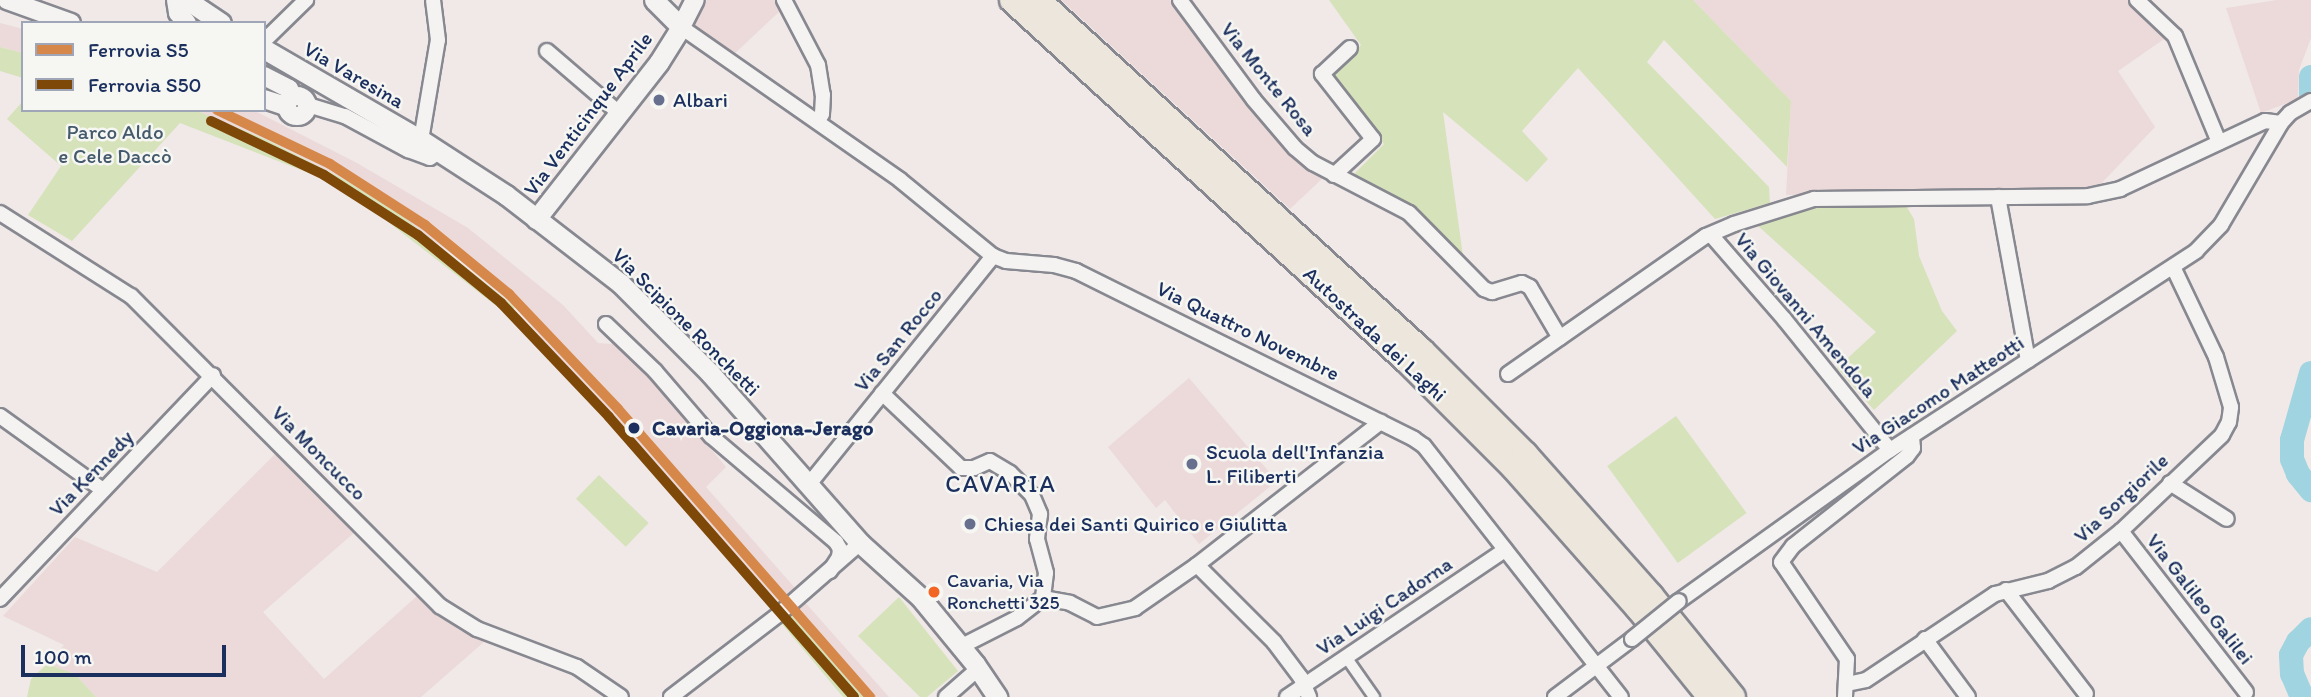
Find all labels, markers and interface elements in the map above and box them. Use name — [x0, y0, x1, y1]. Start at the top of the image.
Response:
street label: Via Monte Rosa — [1216, 18, 1322, 140]
legend — [21, 21, 266, 112]
street label: Via Venticinque Aprile — [519, 28, 657, 200]
street label: Via Varesina — [300, 36, 408, 114]
text: Ferrovia S5 — [88, 37, 189, 62]
text: Ferrovia S50 — [88, 72, 202, 97]
place label: Albari — [673, 87, 728, 113]
marker: Albari — [651, 92, 667, 108]
park label: Parco Aldo e Cele Daccò — [58, 119, 172, 169]
street label: Via Giovanni Amendola — [1729, 227, 1883, 403]
street label: Via Scipione Ronchetti — [607, 243, 765, 401]
street label: Autostrada dei Laghi — [1298, 261, 1452, 407]
street label: Via Quattro Novembre — [1153, 276, 1343, 386]
street label: Via San Rocco — [849, 283, 947, 397]
street label: Via Giacomo Matteotti — [1848, 330, 2028, 460]
street label: Via Moncucco — [266, 400, 372, 506]
place label: Cavaria-Oggiona-Jerago — [652, 415, 873, 441]
marker: Cavaria-Oggiona-Jerago — [623, 417, 645, 439]
street label: Via Kennedy — [44, 425, 138, 521]
place label: Scuola dell'Infanzia L. Filiberti — [1206, 439, 1385, 489]
street label: Via Sorgiorile — [2069, 448, 2173, 548]
marker: Scuola dell'Infanzia L. Filiberti — [1184, 456, 1200, 472]
district label: CAVARIA — [945, 470, 1057, 498]
place label: Chiesa dei Santi Quirico e Giulitta — [984, 511, 1287, 537]
marker: Chiesa dei Santi Quirico e Giulitta — [962, 516, 978, 532]
street label: Via Galileo Galilei — [2141, 528, 2259, 670]
street label: Via Luigi Cadorna — [1311, 551, 1457, 661]
place label: Cavaria, Via Ronchetti 325 — [947, 570, 1060, 614]
marker: Cavaria, Via Ronchetti 325 — [927, 585, 941, 599]
scale bar — [24, 630, 229, 674]
text: 100 m — [34, 644, 92, 669]

